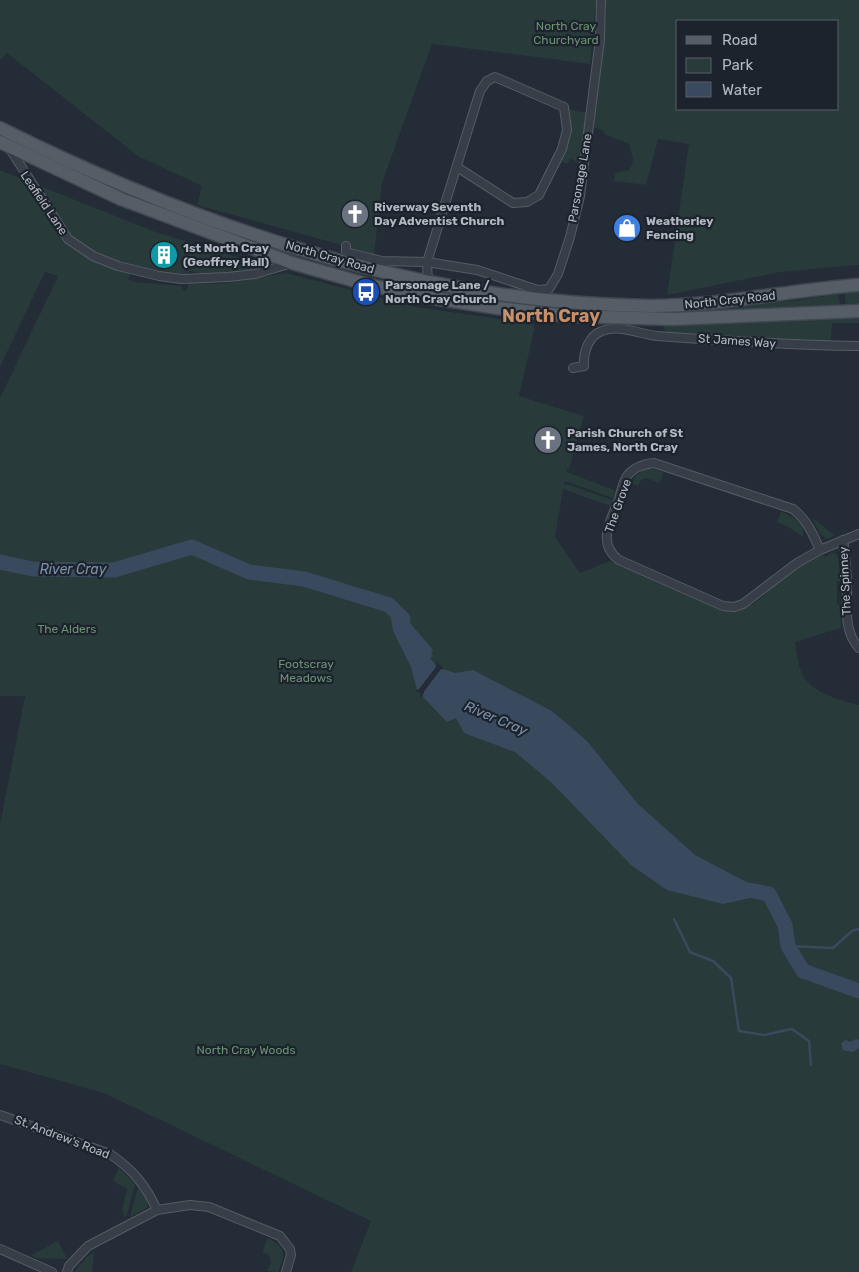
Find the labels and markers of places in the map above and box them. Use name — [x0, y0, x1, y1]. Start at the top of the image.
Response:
church icon: Riverway Seventh Day Adventist Church — [340, 199, 370, 229]
place label: Riverway Seventh Day Adventist Church — [374, 200, 505, 228]
shop icon: Weatherley Fencing — [612, 213, 642, 243]
place label: Weatherley Fencing — [646, 214, 713, 242]
building icon: 1st North Cray (Geoffrey Hall) — [149, 240, 179, 270]
place label: 1st North Cray (Geoffrey Hall) — [183, 241, 270, 269]
bus stop icon: Parsonage Lane / North Cray Church — [351, 277, 381, 307]
place label: Parsonage Lane / North Cray Church — [385, 278, 497, 306]
church icon: Parish Church of St James, North Cray — [533, 425, 563, 455]
place label: Parish Church of St James, North Cray — [567, 426, 684, 454]

